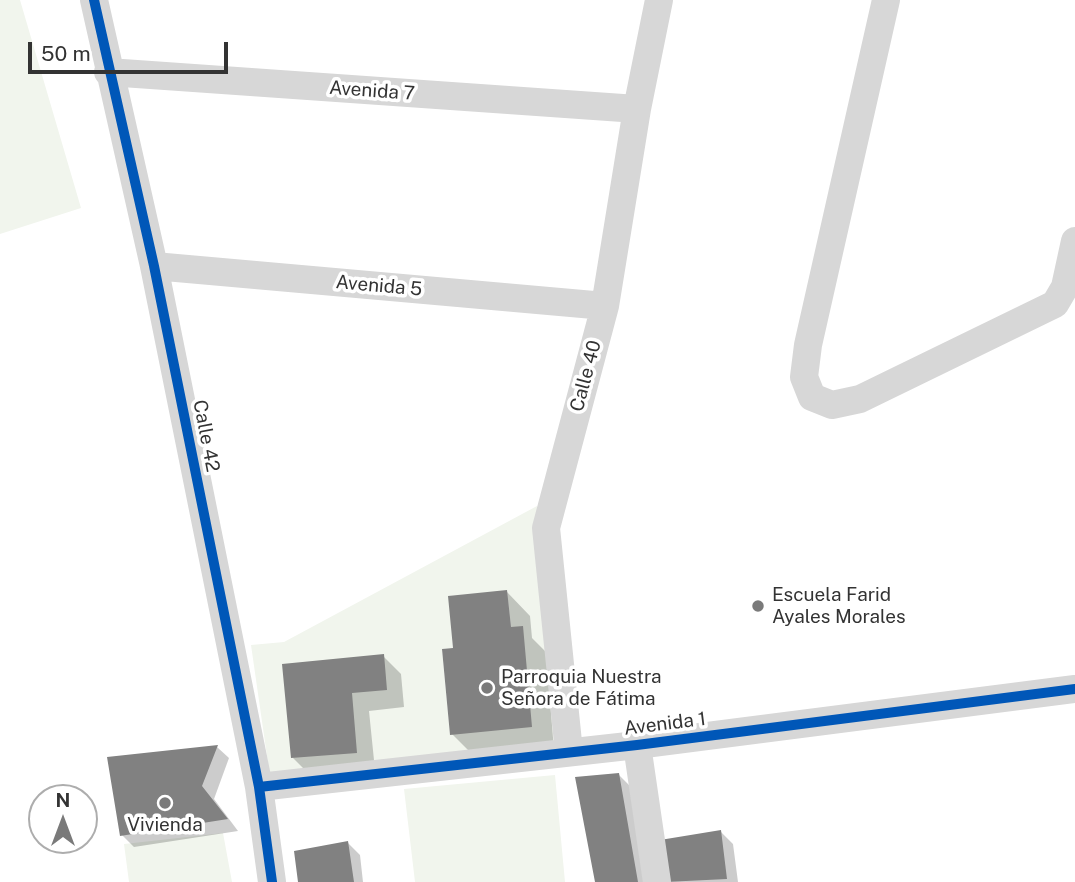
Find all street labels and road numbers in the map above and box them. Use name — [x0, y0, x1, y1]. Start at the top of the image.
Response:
street label: Avenida 7 — [328, 77, 416, 105]
street label: Avenida 5 — [335, 271, 423, 301]
street label: Calle 40 — [566, 338, 606, 414]
street label: Calle 42 — [188, 398, 224, 474]
street label: Avenida 1 — [623, 708, 707, 740]

